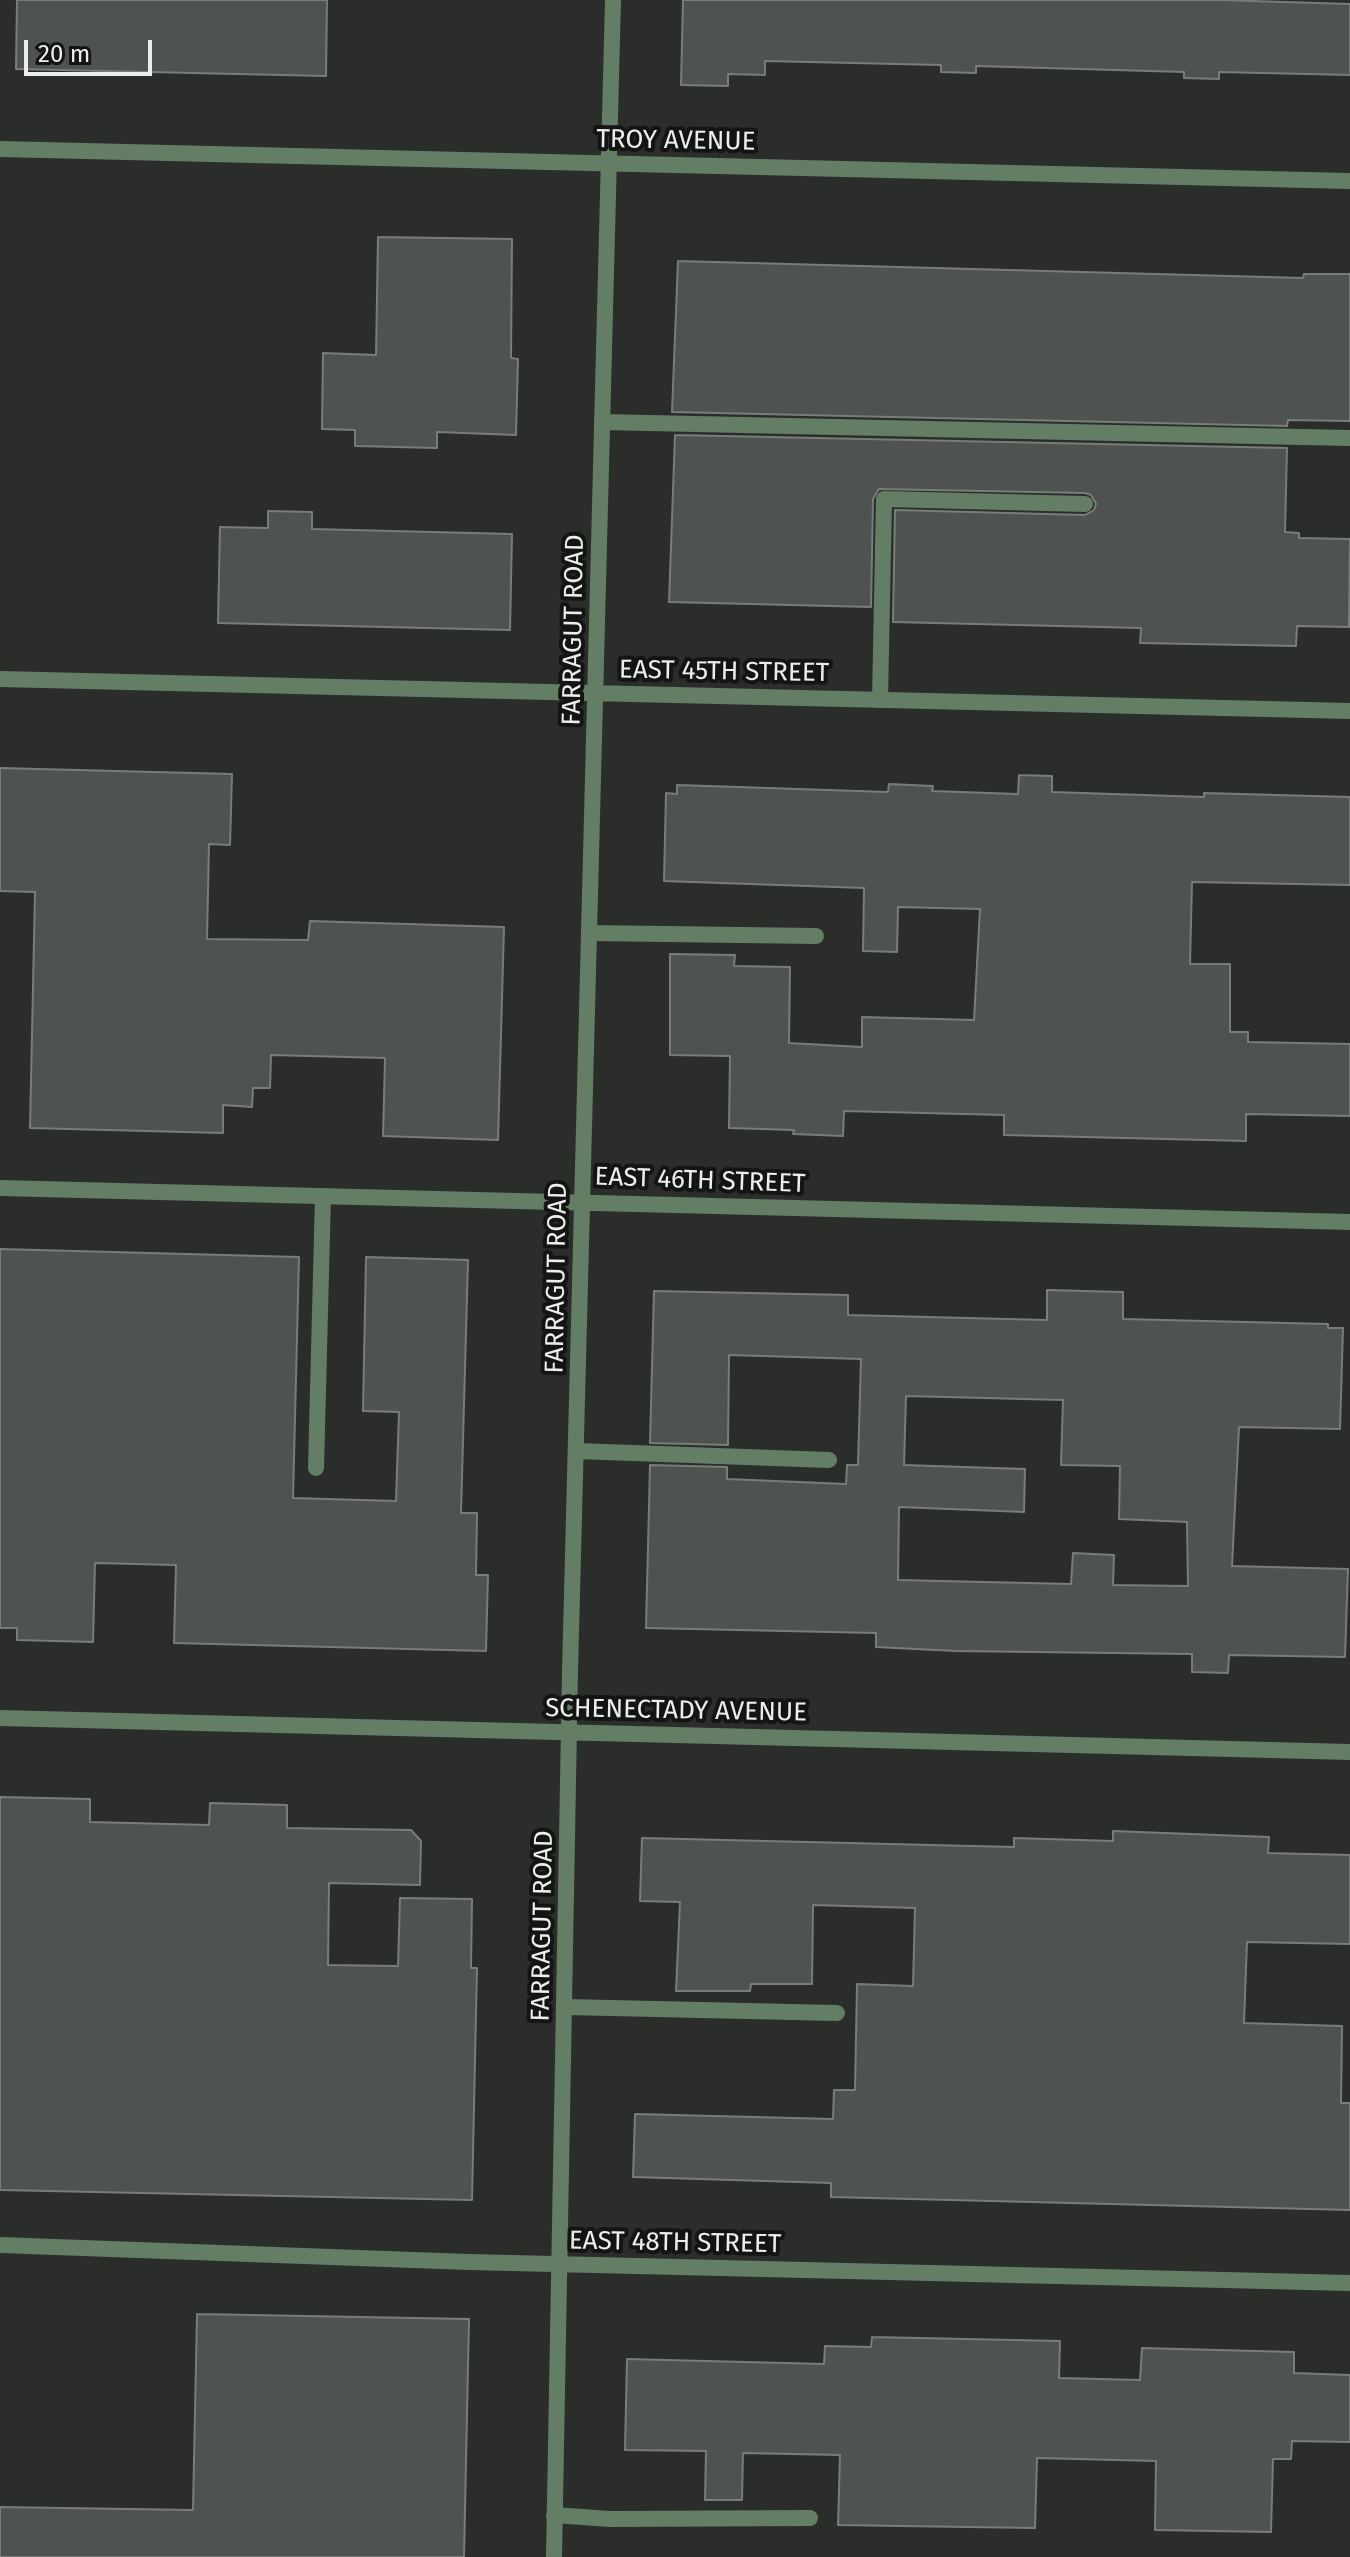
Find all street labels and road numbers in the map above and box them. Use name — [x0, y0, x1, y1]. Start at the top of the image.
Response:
street label: TROY AVENUE — [596, 124, 756, 158]
street label: FARRAGUT ROAD — [557, 534, 591, 726]
street label: EAST 45TH STREET — [619, 655, 829, 689]
street label: EAST 46TH STREET — [594, 1162, 806, 1200]
street label: FARRAGUT ROAD — [540, 1182, 574, 1374]
street label: SCHENECTADY AVENUE — [545, 1693, 807, 1729]
street label: FARRAGUT ROAD — [526, 1830, 560, 2022]
street label: EAST 48TH STREET — [569, 2226, 781, 2260]

